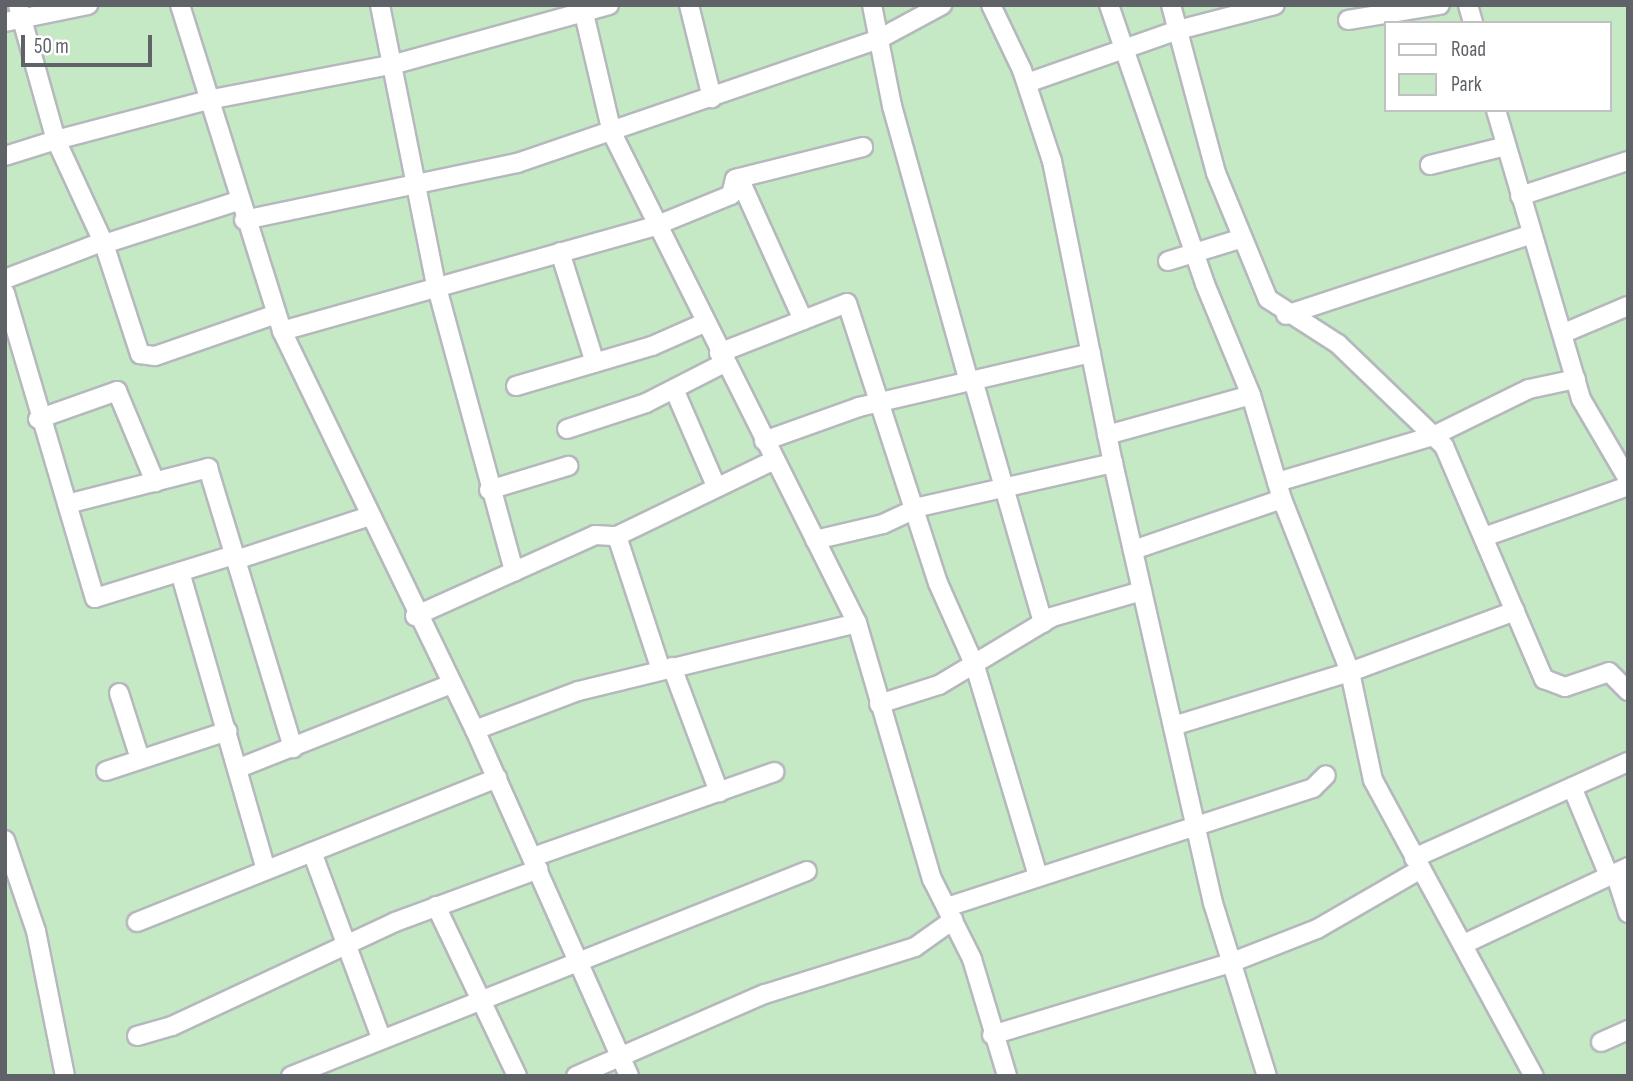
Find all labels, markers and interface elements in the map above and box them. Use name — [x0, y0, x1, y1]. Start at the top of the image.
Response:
scale bar — [24, 21, 156, 65]
legend — [1384, 21, 1612, 112]
text: 50 m — [34, 34, 69, 59]
text: Road — [1451, 37, 1486, 62]
text: Park — [1451, 72, 1482, 97]

